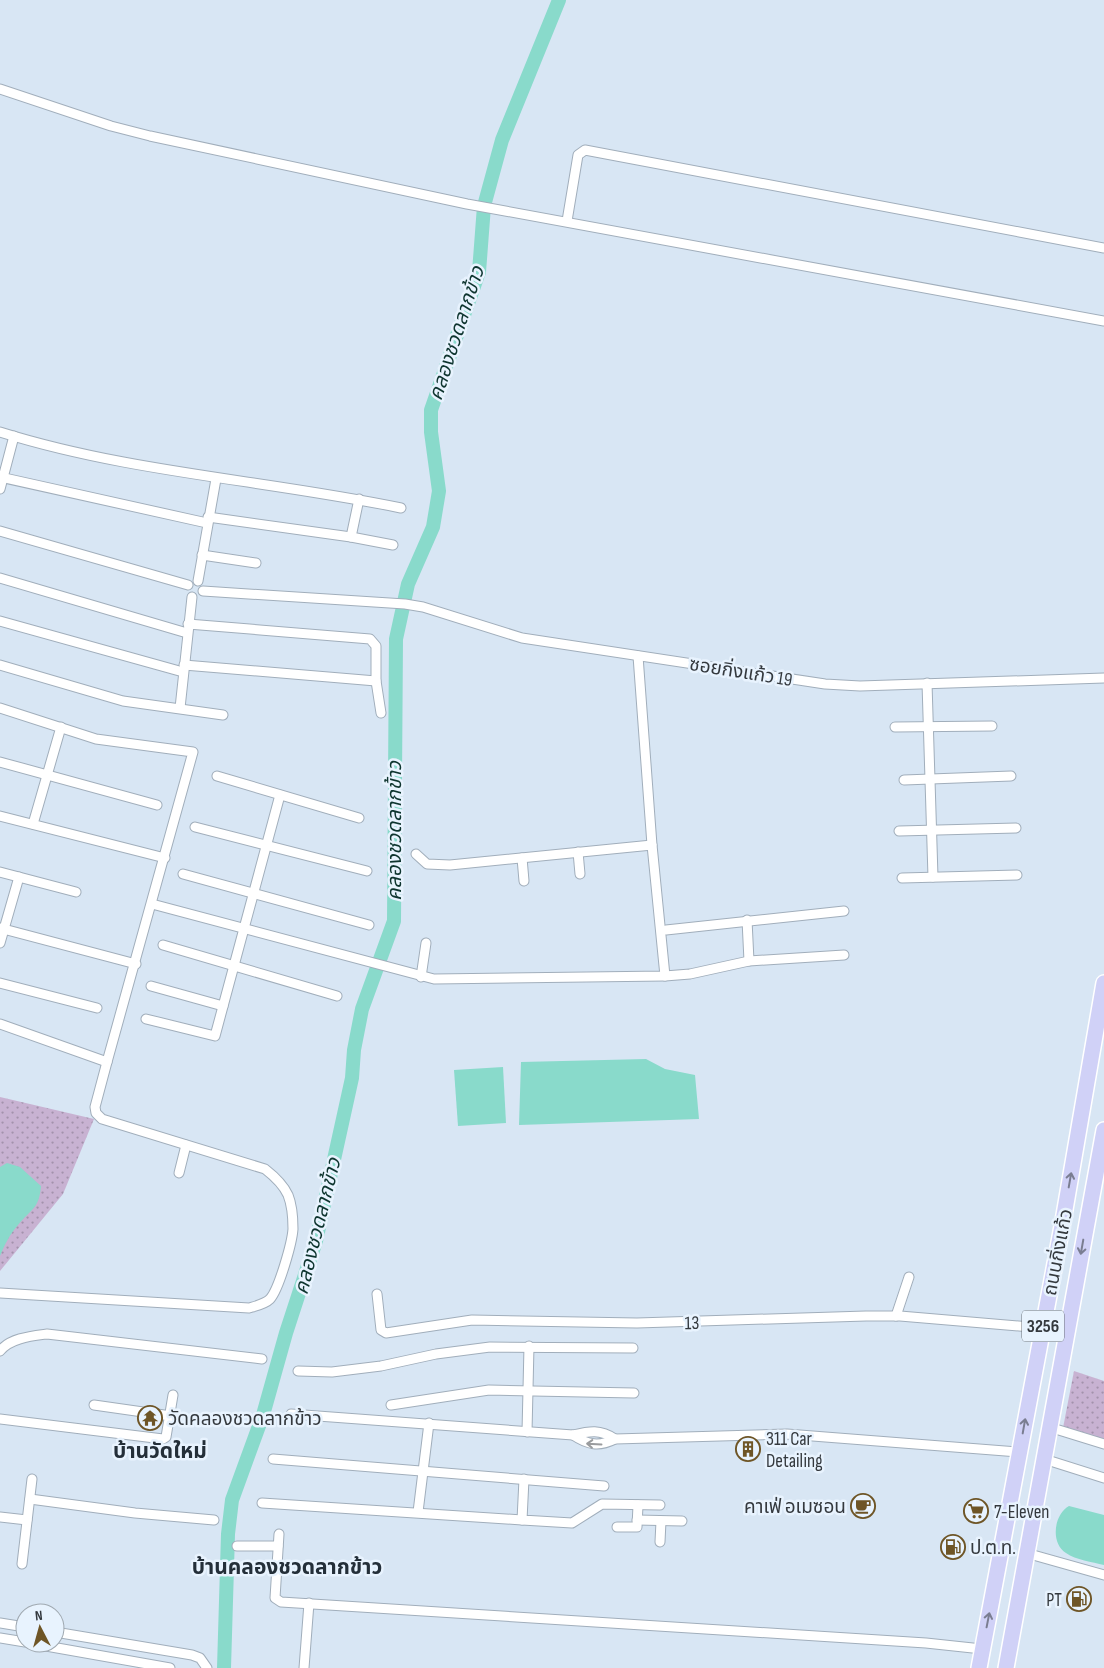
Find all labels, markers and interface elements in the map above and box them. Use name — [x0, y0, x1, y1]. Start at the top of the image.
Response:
water label: คลองชวดลากข้าว — [424, 262, 490, 403]
street label: ซอยกิ่งแก้ว 19 — [688, 651, 794, 692]
water label: คลองชวดลากข้าว — [383, 760, 407, 901]
water label: คลองชวดลากข้าว — [289, 1155, 347, 1297]
one-way arrow — [1066, 1173, 1076, 1189]
street label: ถนนกิ่งแก้ว — [1037, 1207, 1078, 1298]
one-way arrow — [1077, 1239, 1087, 1255]
road number: 3256 — [1022, 1310, 1064, 1342]
street label: 13 — [685, 1312, 700, 1335]
temple icon: วัดคลองชวดลากข้าว — [137, 1405, 163, 1431]
place label: วัดคลองชวดลากข้าว — [168, 1407, 322, 1431]
one-way arrow — [1020, 1418, 1030, 1434]
place label: 311 Car Detailing — [766, 1428, 823, 1473]
building icon: 311 Car Detailing — [735, 1436, 761, 1462]
district label: บ้านวัดใหม่ — [113, 1439, 207, 1464]
one-way arrow — [586, 1439, 602, 1449]
cafe icon: คาเฟ่ อเมซอน — [850, 1493, 876, 1519]
place label: คาเฟ่ อเมซอน — [744, 1496, 846, 1519]
supermarket icon: 7-Eleven — [963, 1498, 989, 1524]
place label: 7-Eleven — [994, 1501, 1049, 1524]
fuel station icon: ป.ต.ท. — [940, 1534, 966, 1560]
place label: ป.ต.ท. — [970, 1537, 1016, 1560]
district label: บ้านคลองชวดลากข้าว — [192, 1555, 382, 1580]
fuel station icon: PT — [1066, 1586, 1092, 1612]
place label: PT — [1046, 1589, 1062, 1612]
north arrow — [15, 1603, 65, 1653]
text: N — [34, 1607, 43, 1624]
one-way arrow — [983, 1612, 993, 1628]

